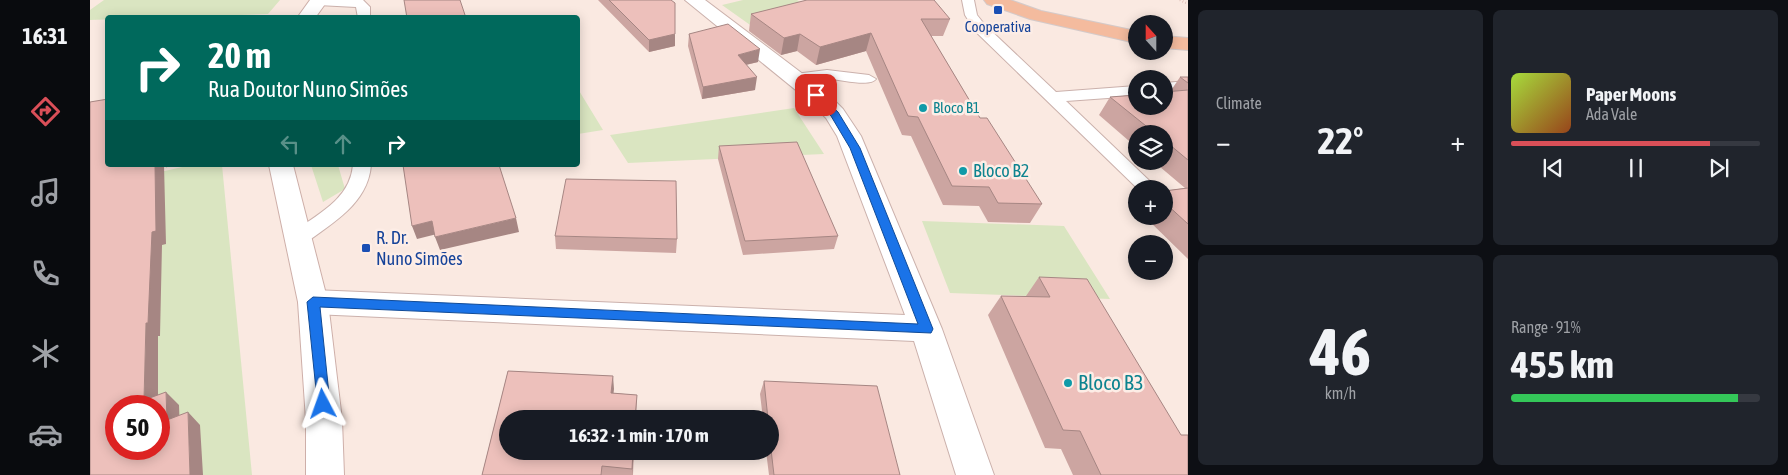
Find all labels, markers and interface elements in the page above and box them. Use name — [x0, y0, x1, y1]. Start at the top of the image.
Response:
marker: Cooperativa — [992, 4, 1004, 16]
north arrow — [1128, 15, 1172, 60]
map controls — [1128, 15, 1173, 280]
place label: Cooperativa — [965, 18, 1031, 35]
text: 16:31 — [22, 23, 68, 49]
icon: right — [125, 35, 190, 100]
text: 20 m — [208, 35, 271, 75]
button: search — [1128, 70, 1173, 115]
pin — [795, 74, 837, 116]
text: Rua Doutor Nuno Simões — [208, 76, 408, 102]
icon: arrive — [802, 81, 830, 109]
text: Paper Moons — [1586, 83, 1676, 105]
icon: directions — [28, 94, 63, 129]
text: Climate — [1216, 94, 1262, 112]
place label: Bloco B1 — [933, 99, 980, 116]
marker: Bloco B1 — [917, 102, 929, 114]
text: Ada Vale — [1586, 105, 1637, 123]
text: 22° — [1317, 119, 1364, 162]
button: layers — [1128, 125, 1173, 170]
text: − — [1216, 125, 1231, 157]
text: + — [1450, 125, 1465, 157]
icon: left — [276, 130, 304, 158]
icon: ahead — [329, 130, 357, 158]
icon: right — [382, 130, 410, 158]
icon: previous — [1539, 154, 1567, 182]
icon: pause — [1622, 154, 1650, 182]
icon: next — [1705, 154, 1733, 182]
place label: Bloco B2 — [973, 160, 1029, 181]
marker: Bloco B2 — [957, 165, 969, 177]
icon: music — [28, 175, 63, 210]
button: + — [1128, 180, 1173, 225]
place label: R. Dr. Nuno Simões — [376, 227, 463, 269]
button: − — [1128, 235, 1173, 280]
marker: R. Dr. Nuno Simões — [360, 242, 372, 254]
icon: phone — [28, 256, 63, 291]
text: 46 — [1310, 314, 1371, 389]
text: Range · 91% — [1511, 318, 1581, 336]
icon: climate — [28, 336, 63, 371]
text: 455 km — [1511, 343, 1614, 386]
place label: Bloco B3 — [1078, 370, 1144, 394]
position arrow — [296, 377, 348, 429]
marker: Bloco B3 — [1062, 377, 1074, 389]
text: km/h — [1325, 384, 1356, 402]
speed limit sign: 50 — [105, 395, 170, 460]
icon: car — [28, 417, 63, 452]
text: 16:32 · 1 min · 170 m — [569, 424, 709, 446]

